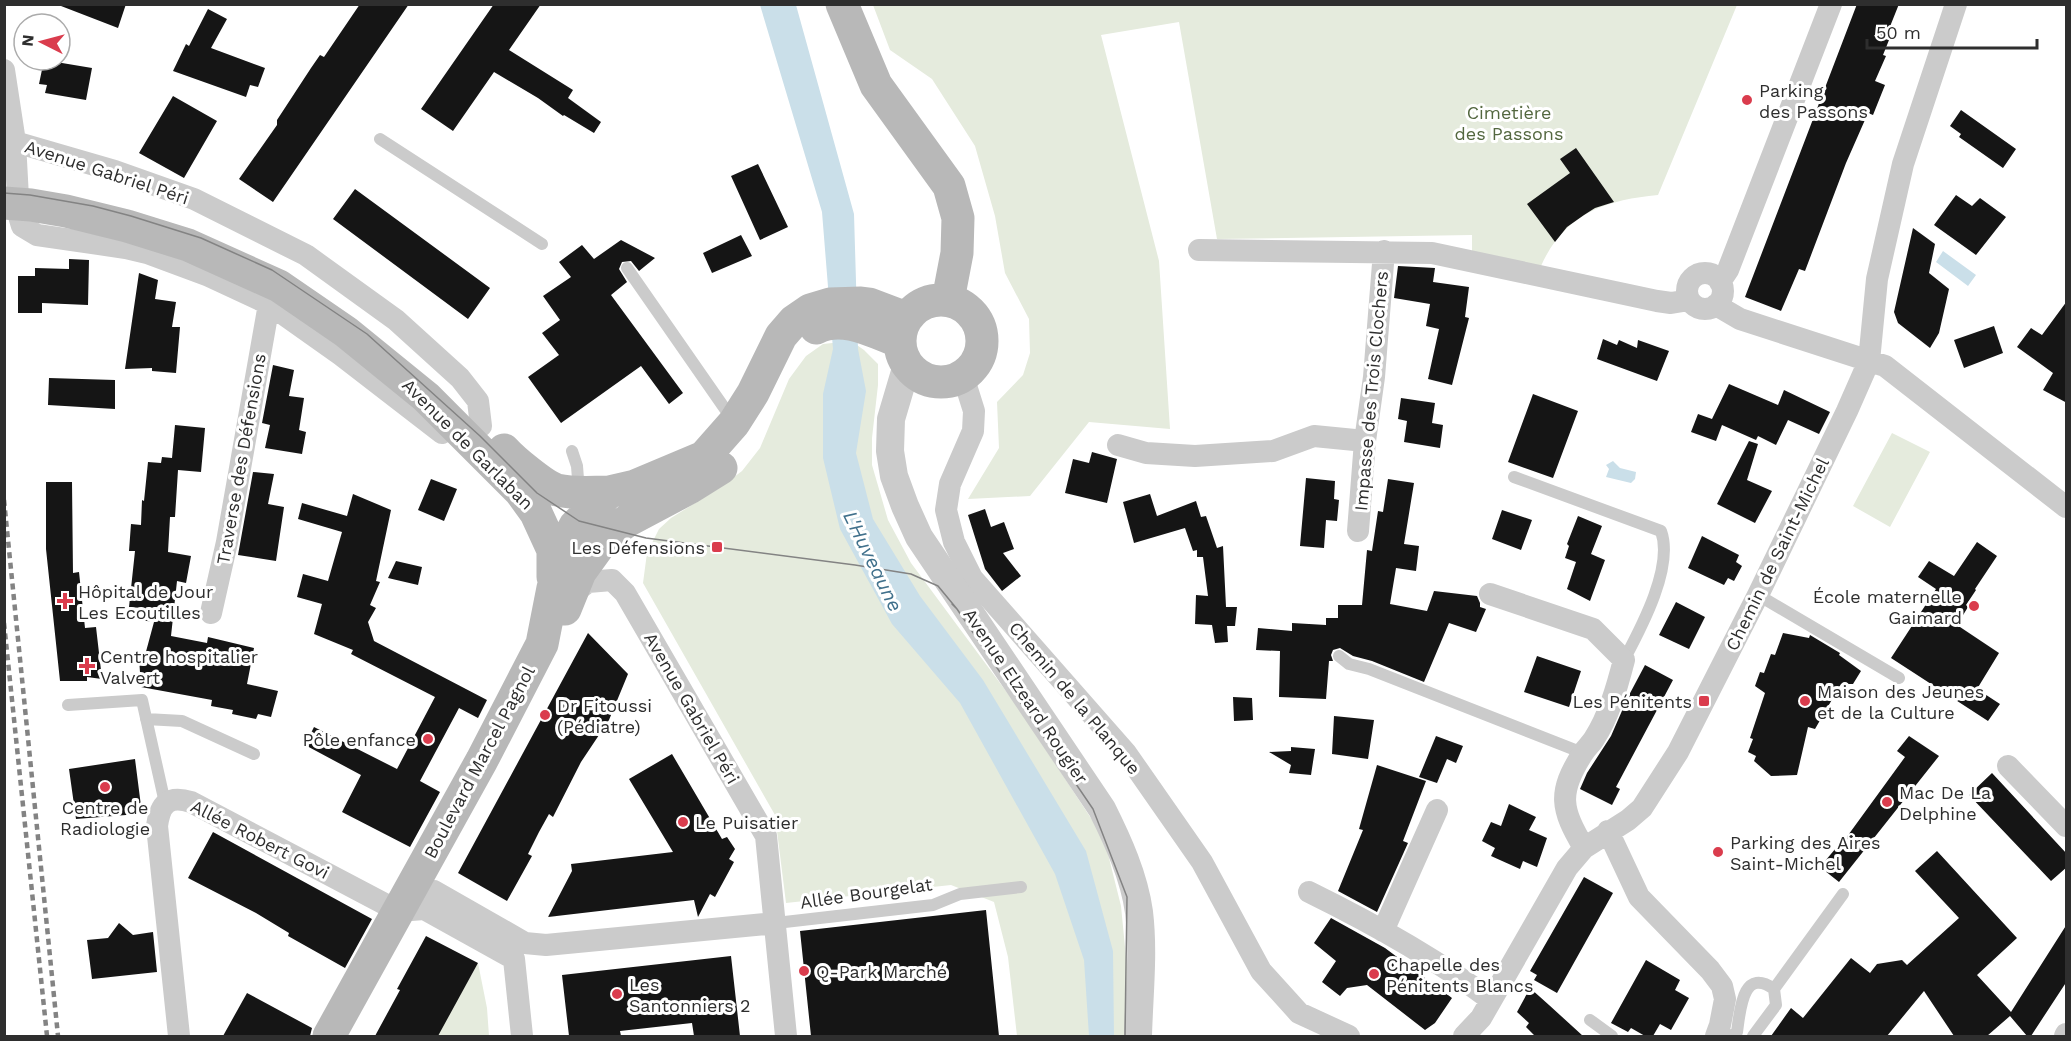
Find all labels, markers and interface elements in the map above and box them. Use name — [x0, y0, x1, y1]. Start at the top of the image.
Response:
north arrow — [12, 12, 72, 72]
scale bar — [1867, 12, 2036, 50]
text: 50 m — [1876, 22, 1921, 43]
text: N — [18, 34, 38, 47]
place label: Parking des Passons — [1759, 80, 1868, 122]
marker: Parking des Passons — [1740, 93, 1754, 107]
park label: Cimetière des Passons — [1455, 102, 1563, 144]
street label: Avenue Gabriel Péri — [22, 136, 192, 208]
street label: Impasse des Trois Clochers — [1350, 270, 1392, 512]
street label: Traverse des Défensions — [212, 352, 270, 566]
street label: Avenue de Garlaban — [398, 374, 538, 514]
street label: Chemin de Saint-Michel — [1721, 454, 1833, 654]
water label: L'Huveaune — [838, 507, 908, 615]
place label: Les Défensions — [571, 537, 705, 558]
marker: Les Défensions — [710, 540, 724, 554]
place label: Hôpital de Jour Les Ecoutilles — [78, 581, 213, 623]
place label: École maternelle Gaimard — [1813, 586, 1962, 628]
marker: Hôpital de Jour Les Ecoutilles — [56, 592, 74, 610]
marker: École maternelle Gaimard — [1967, 599, 1981, 613]
street label: Avenue Elzeard Rougier — [959, 604, 1093, 788]
street label: Chemin de la Planque — [1005, 617, 1145, 779]
street label: Avenue Gabriel Péri — [640, 629, 744, 787]
place label: Centre hospitalier Valvert — [100, 646, 258, 688]
marker: Centre hospitalier Valvert — [78, 657, 96, 675]
street label: Boulevard Marcel Pagnol — [419, 662, 539, 862]
place label: Maison des Jeunes et de la Culture — [1817, 681, 1984, 723]
place label: Les Pénitents — [1572, 691, 1692, 712]
marker: Les Pénitents — [1697, 694, 1711, 708]
marker: Maison des Jeunes et de la Culture — [1798, 694, 1812, 708]
place label: Dr Fitoussi (Pédiatre) — [557, 695, 652, 737]
marker: Dr Fitoussi (Pédiatre) — [538, 708, 552, 722]
place label: Pôle enfance — [303, 729, 416, 750]
marker: Pôle enfance — [421, 732, 435, 746]
marker: Centre de Radiologie — [98, 780, 112, 794]
place label: Mac De La Delphine — [1899, 782, 1991, 824]
street label: Allée Robert Govi — [187, 795, 333, 883]
marker: Mac De La Delphine — [1880, 795, 1894, 809]
place label: Centre de Radiologie — [60, 797, 150, 839]
place label: Le Puisatier — [695, 812, 798, 833]
marker: Le Puisatier — [676, 815, 690, 829]
place label: Parking des Aires Saint-Michel — [1730, 832, 1881, 874]
marker: Parking des Aires Saint-Michel — [1711, 845, 1725, 859]
street label: Allée Bourgelat — [799, 873, 934, 913]
place label: Chapelle des Pénitents Blancs — [1386, 954, 1533, 996]
place label: Q-Park Marché — [816, 961, 947, 982]
marker: Q-Park Marché — [797, 964, 811, 978]
marker: Chapelle des Pénitents Blancs — [1367, 967, 1381, 981]
place label: Les Santonniers 2 — [629, 974, 750, 1016]
marker: Les Santonniers 2 — [610, 987, 624, 1001]

